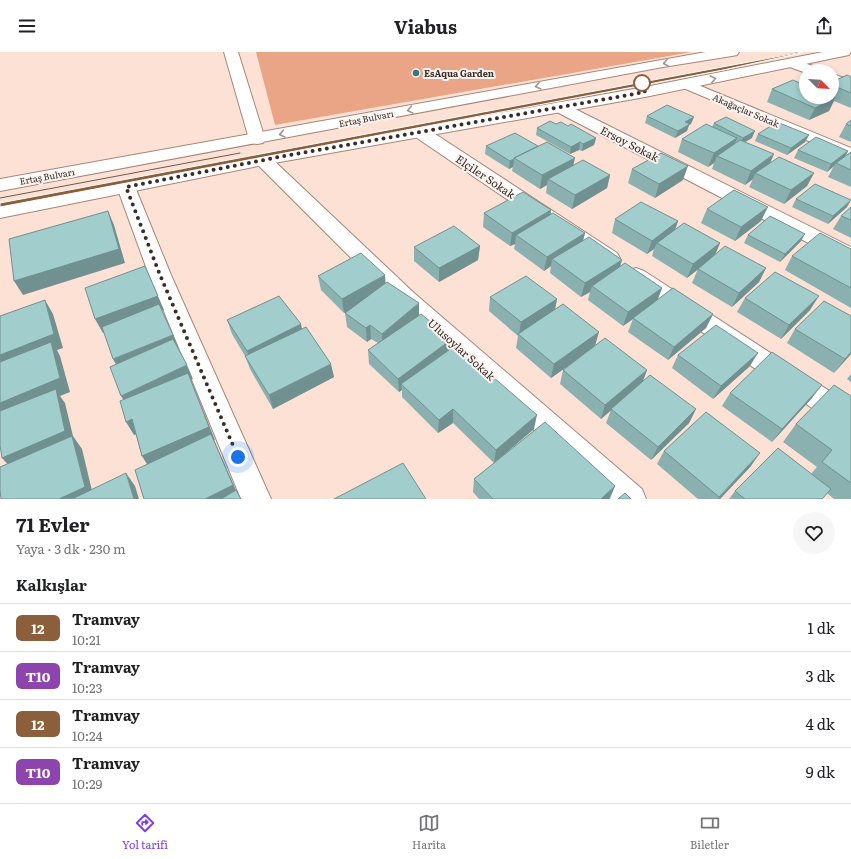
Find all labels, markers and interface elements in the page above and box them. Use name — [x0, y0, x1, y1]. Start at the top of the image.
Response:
text: Viabus — [394, 13, 457, 40]
icon: menu — [16, 15, 38, 37]
icon: share — [813, 15, 835, 37]
one-way arrow — [663, 58, 669, 67]
north arrow — [799, 64, 839, 104]
map controls — [799, 64, 839, 104]
place label: EsAqua Garden — [424, 66, 495, 80]
marker: EsAqua Garden — [411, 68, 421, 78]
unlabelled marker — [633, 74, 651, 92]
one-way arrow — [710, 75, 716, 83]
one-way arrow — [535, 82, 541, 90]
street label: Akağaçlar Sokak — [710, 90, 782, 131]
one-way arrow — [407, 105, 413, 114]
street label: Ertaş Bulvarı — [337, 106, 395, 130]
street label: Ersoy Sokak — [598, 121, 662, 165]
one-way arrow — [279, 129, 286, 138]
street label: Elçiler Sokak — [453, 150, 519, 202]
street label: Ertaş Bulvarı — [18, 164, 76, 188]
street label: Ulusoylar Sokak — [425, 314, 499, 384]
your location — [228, 447, 248, 467]
text: 71 Evler — [16, 510, 90, 538]
button: heart — [793, 512, 835, 554]
text: Yaya · 3 dk · 230 m — [16, 539, 126, 558]
text: Kalkışlar — [16, 573, 87, 596]
text: Tramvay — [72, 607, 140, 630]
text: 1 dk — [808, 616, 835, 639]
text: 12 — [31, 618, 45, 638]
text: 10:21 — [72, 630, 101, 649]
text: Tramvay — [72, 655, 140, 678]
text: 3 dk — [806, 664, 835, 687]
text: T10 — [26, 666, 50, 686]
text: 10:23 — [72, 678, 103, 697]
text: Tramvay — [72, 703, 140, 726]
text: 4 dk — [805, 712, 835, 735]
text: 12 — [31, 714, 45, 734]
text: 10:24 — [72, 726, 103, 745]
text: Tramvay — [72, 751, 140, 774]
text: 9 dk — [806, 760, 835, 783]
text: T10 — [26, 762, 50, 782]
text: 10:29 — [72, 774, 102, 793]
tab: Yol tarifi — [122, 812, 168, 852]
tab: Harita — [412, 812, 446, 852]
tab: Biletler — [690, 812, 729, 852]

